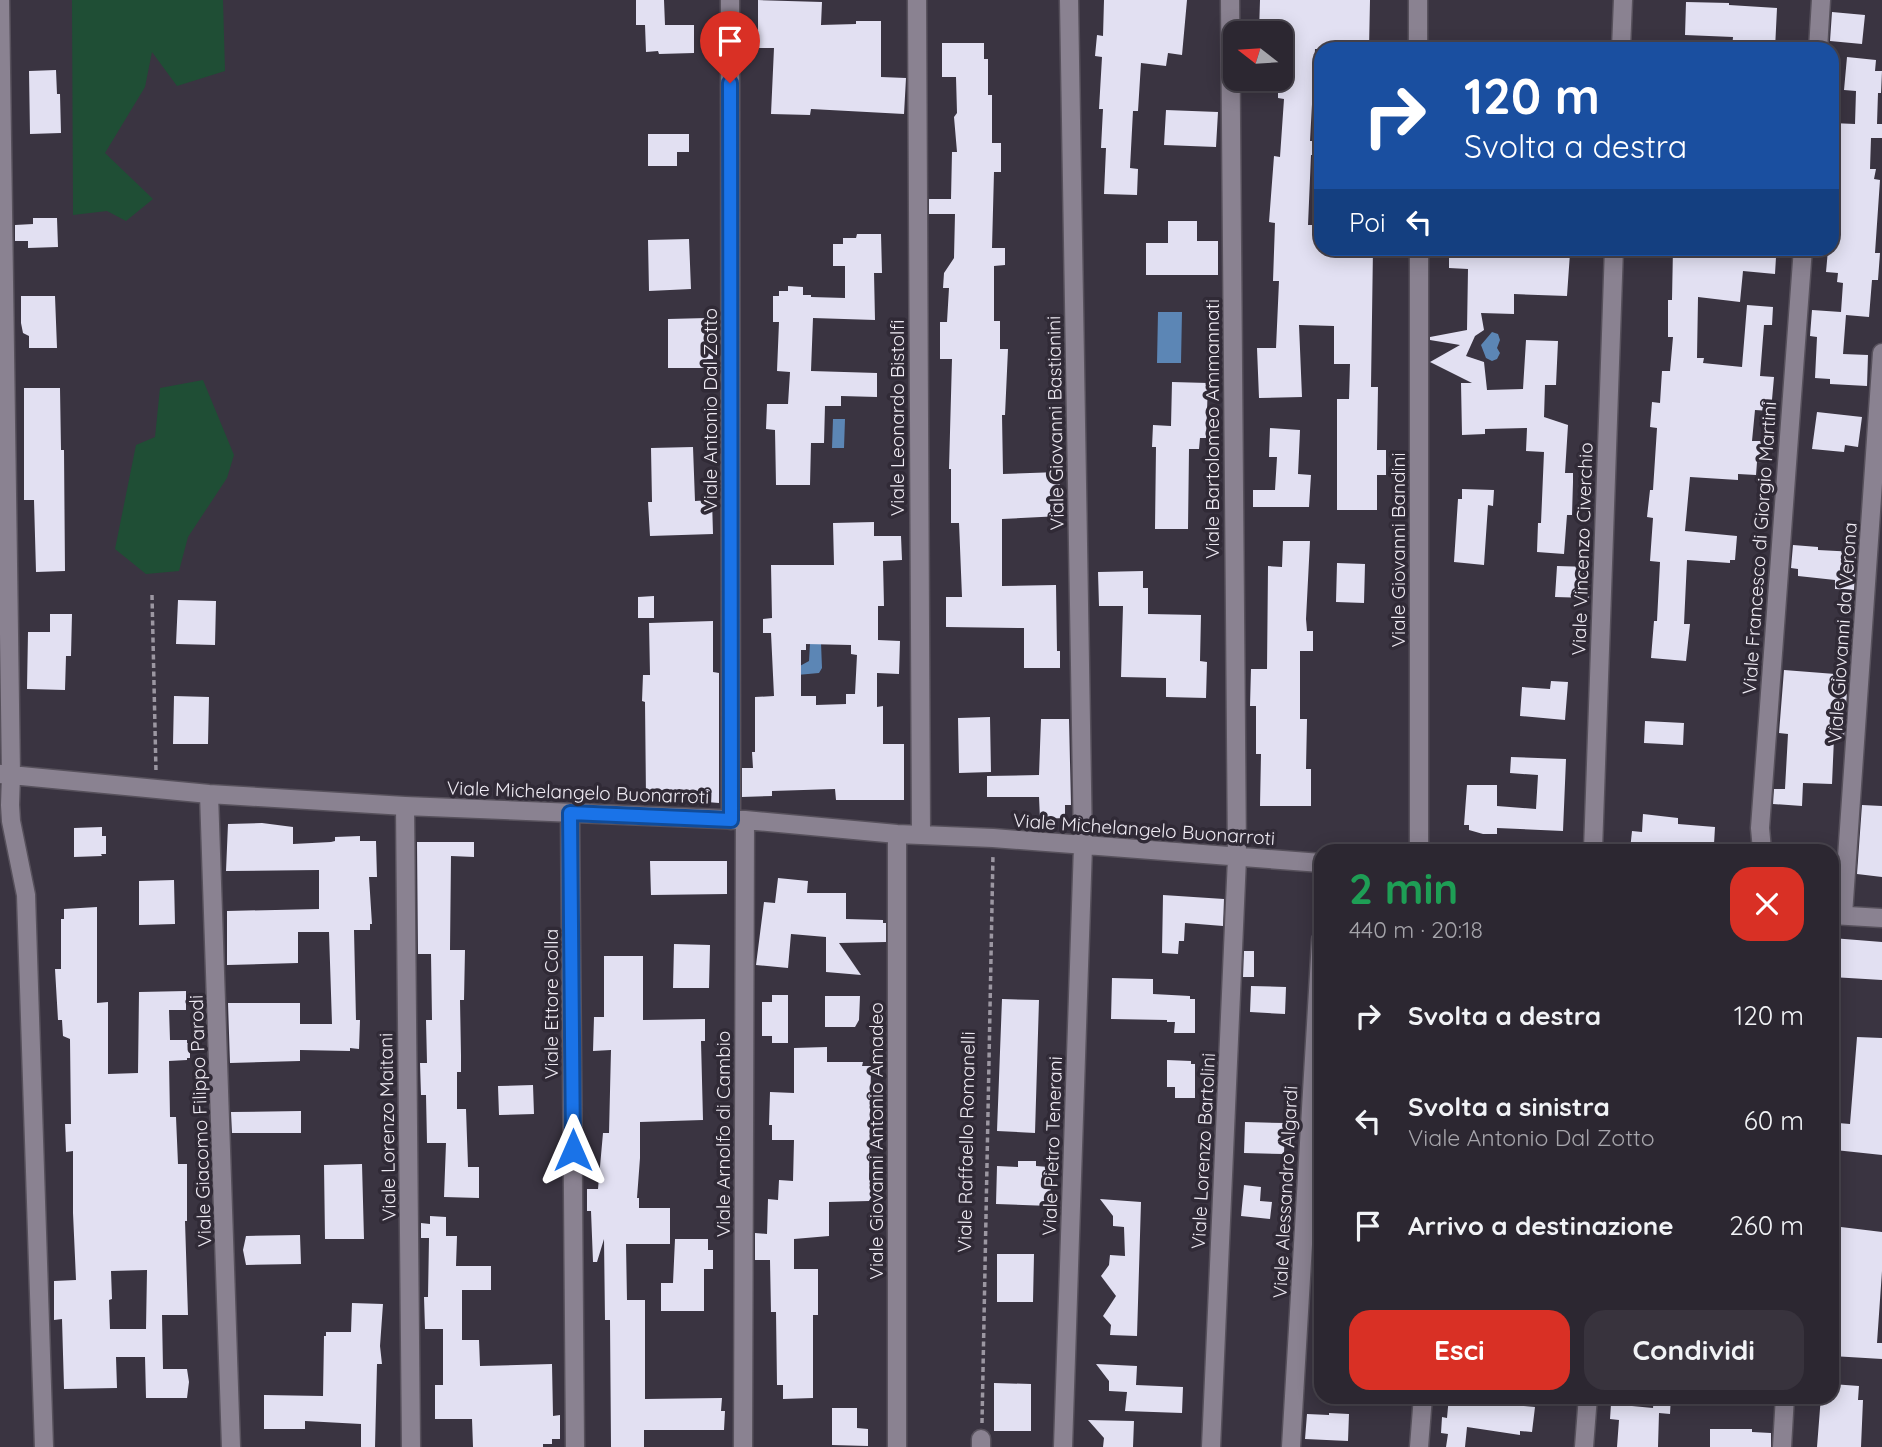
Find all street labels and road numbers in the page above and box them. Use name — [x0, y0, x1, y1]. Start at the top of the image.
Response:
street label: Viale Bartolomeo Ammannati — [1200, 299, 1224, 559]
street label: Viale Antonio Dal Zotto — [698, 308, 722, 512]
street label: Viale Giovanni Bastianini — [1041, 315, 1069, 531]
street label: Viale Leonardo Bistolfi — [885, 320, 909, 516]
street label: Viale Francesco di Giorgio Martini — [1737, 401, 1781, 695]
street label: Viale Vincenzo Civerchio — [1566, 442, 1598, 656]
street label: Viale Giovanni Bandini — [1386, 452, 1410, 648]
street label: Viale Giovanni da Verona — [1822, 522, 1862, 744]
street label: Viale Michelangelo Buonarroti — [446, 775, 710, 809]
street label: Viale Michelangelo Buonarroti — [1012, 808, 1276, 850]
street label: Viale Ettore Colla — [539, 929, 563, 1079]
street label: Viale Giacomo Filippo Parodi — [184, 995, 216, 1247]
street label: Viale Giovanni Antonio Amadeo — [864, 1002, 888, 1280]
street label: Viale Arnolfo di Cambio — [711, 1031, 735, 1237]
street label: Viale Raffaello Romanelli — [952, 1031, 980, 1253]
street label: Viale Lorenzo Maitani — [373, 1033, 401, 1221]
street label: Viale Lorenzo Bartolini — [1186, 1052, 1220, 1250]
street label: Viale Pietro Tenerani — [1037, 1056, 1067, 1236]
street label: Viale Alessandro Algardi — [1267, 1085, 1303, 1299]

